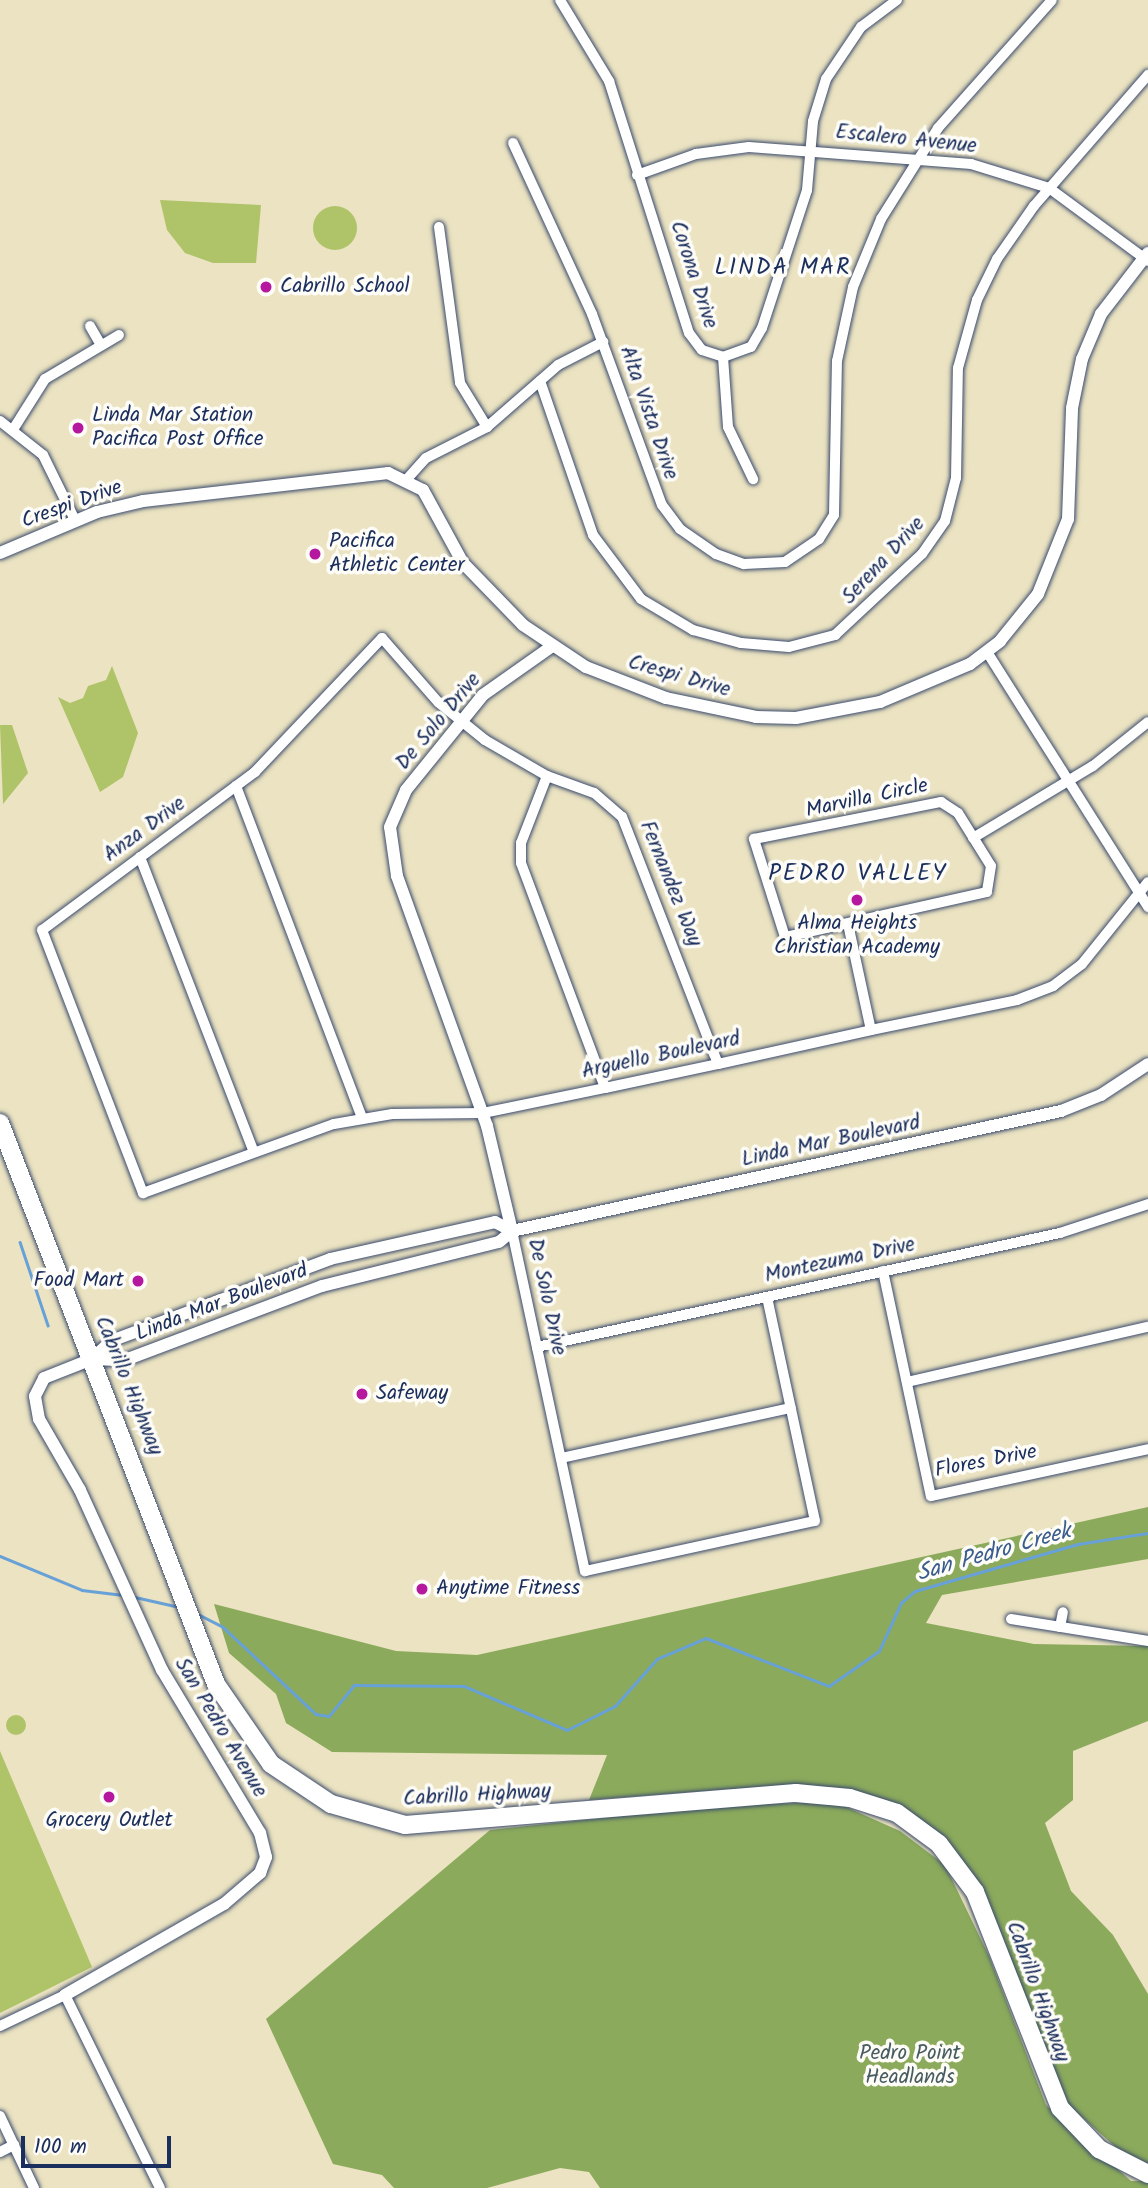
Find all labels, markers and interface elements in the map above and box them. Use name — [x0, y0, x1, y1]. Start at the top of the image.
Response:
street label: Escalero Avenue — [834, 120, 978, 160]
street label: Corona Drive — [664, 218, 722, 332]
district label: LINDA MAR — [716, 254, 850, 282]
place label: Cabrillo School — [280, 274, 410, 300]
marker: Cabrillo School — [258, 279, 274, 295]
street label: Alta Vista Drive — [613, 343, 683, 483]
place label: Linda Mar Station Pacifica Post Office — [92, 403, 263, 453]
marker: Linda Mar Station Pacifica Post Office — [70, 420, 86, 436]
street label: Crespi Drive — [18, 475, 126, 535]
street label: Serena Drive — [837, 512, 931, 610]
place label: Pacifica Athletic Center — [329, 529, 464, 579]
marker: Pacifica Athletic Center — [307, 546, 323, 562]
street label: Crespi Drive — [625, 650, 733, 704]
street label: De Solo Drive — [391, 668, 487, 776]
street label: Marvilla Circle — [804, 774, 930, 824]
street label: Anza Drive — [99, 792, 191, 868]
street label: Fernandez Way — [633, 817, 707, 951]
district label: PEDRO VALLEY — [770, 860, 946, 888]
marker: Alma Heights Christian Academy — [849, 892, 865, 908]
place label: Alma Heights Christian Academy — [774, 911, 940, 961]
street label: Arguello Boulevard — [580, 1027, 742, 1085]
street label: Linda Mar Boulevard — [739, 1111, 923, 1173]
street label: Montezuma Drive — [763, 1233, 917, 1289]
street label: De Solo Drive — [521, 1236, 571, 1358]
street label: Linda Mar Boulevard — [133, 1259, 311, 1347]
place label: Food Mart — [34, 1268, 124, 1294]
marker: Food Mart — [130, 1273, 146, 1289]
street label: Cabrillo Highway — [89, 1313, 167, 1459]
place label: Safeway — [376, 1381, 448, 1407]
marker: Safeway — [354, 1386, 370, 1402]
street label: Flores Drive — [933, 1440, 1039, 1484]
water label: San Pedro Creek — [914, 1518, 1074, 1588]
place label: Anytime Fitness — [436, 1576, 580, 1602]
marker: Anytime Fitness — [414, 1581, 430, 1597]
street label: San Pedro Avenue — [168, 1654, 272, 1802]
street label: Cabrillo Highway — [403, 1780, 551, 1812]
marker: Grocery Outlet — [101, 1789, 117, 1805]
place label: Grocery Outlet — [45, 1808, 173, 1834]
street label: Cabrillo Highway — [1000, 1918, 1074, 2066]
park label: Pedro Point Headlands — [859, 2041, 961, 2091]
scale bar — [24, 2122, 175, 2166]
text: 100 m — [34, 2131, 87, 2164]

